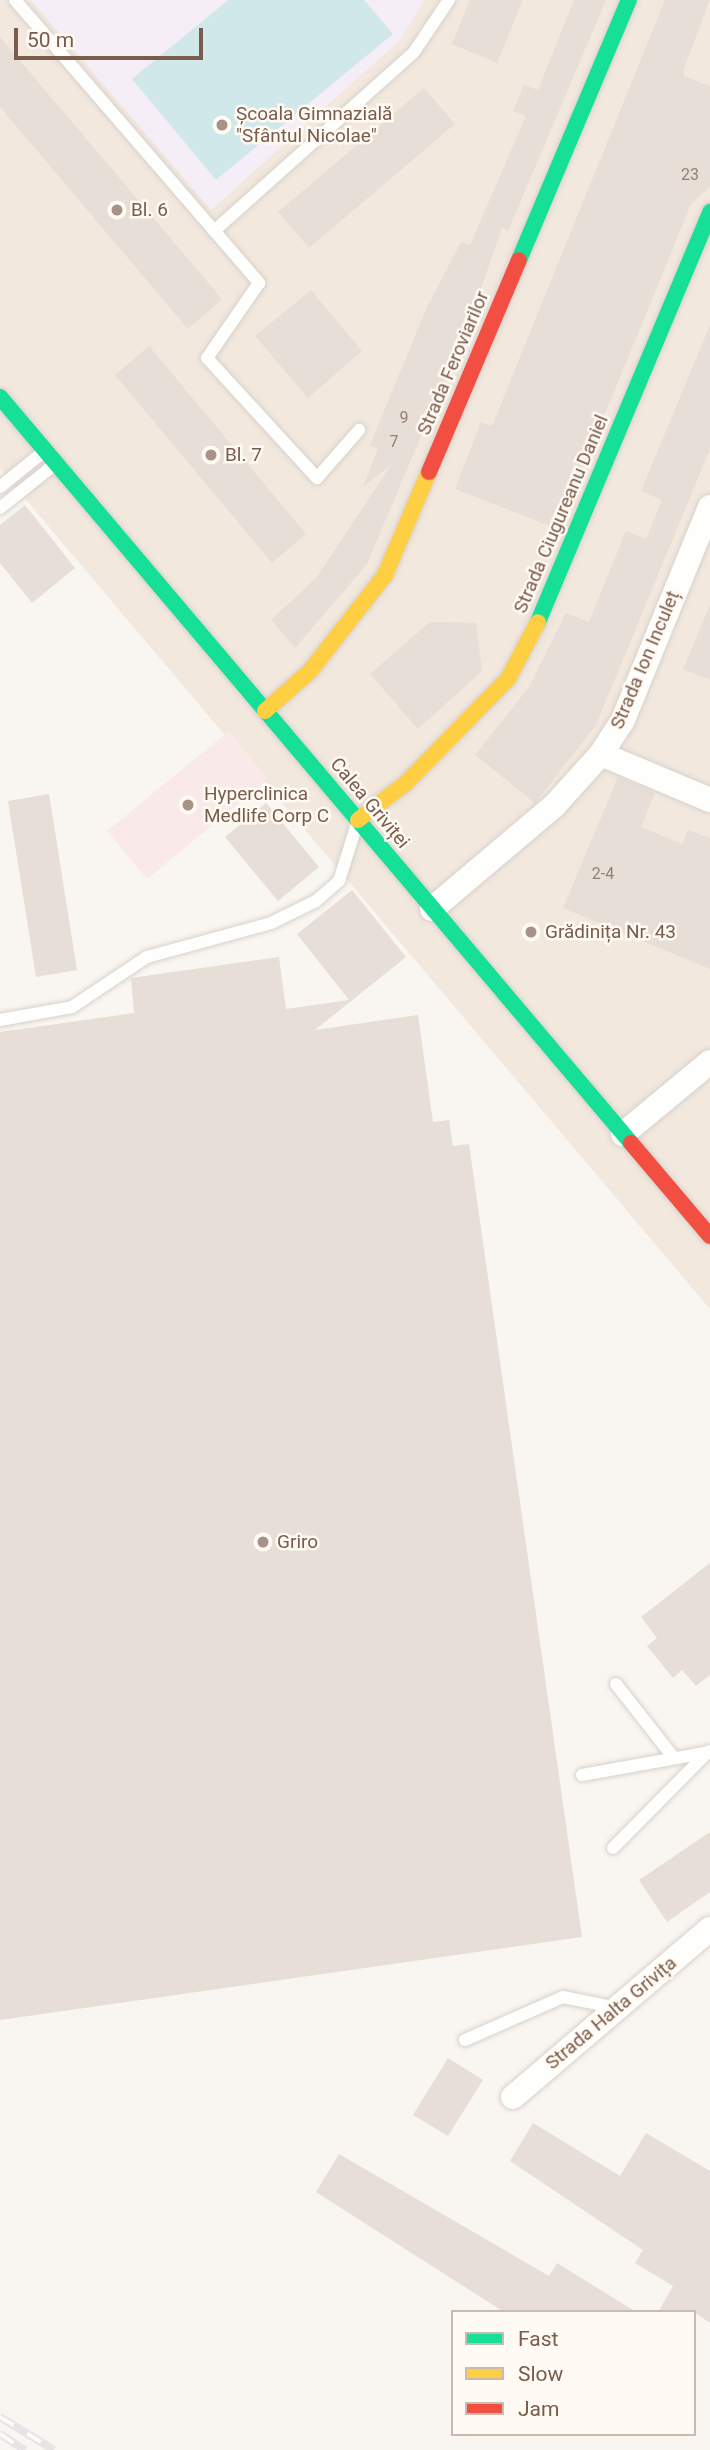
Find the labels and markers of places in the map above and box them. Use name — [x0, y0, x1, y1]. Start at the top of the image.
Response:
place label: Școala Gimnazială "Sfântul Nicolae" — [236, 103, 392, 147]
marker: Școala Gimnazială "Sfântul Nicolae" — [214, 117, 230, 133]
place label: Bl. 6 — [131, 199, 168, 221]
marker: Bl. 6 — [109, 202, 125, 218]
place label: Bl. 7 — [225, 444, 262, 466]
marker: Bl. 7 — [203, 447, 219, 463]
place label: Hyperclinica Medlife Corp C — [204, 783, 329, 827]
marker: Hyperclinica Medlife Corp C — [178, 795, 198, 815]
place label: Grădinița Nr. 43 — [545, 921, 676, 943]
marker: Grădinița Nr. 43 — [523, 924, 539, 940]
place label: Griro — [277, 1531, 318, 1553]
marker: Griro — [255, 1534, 271, 1550]

